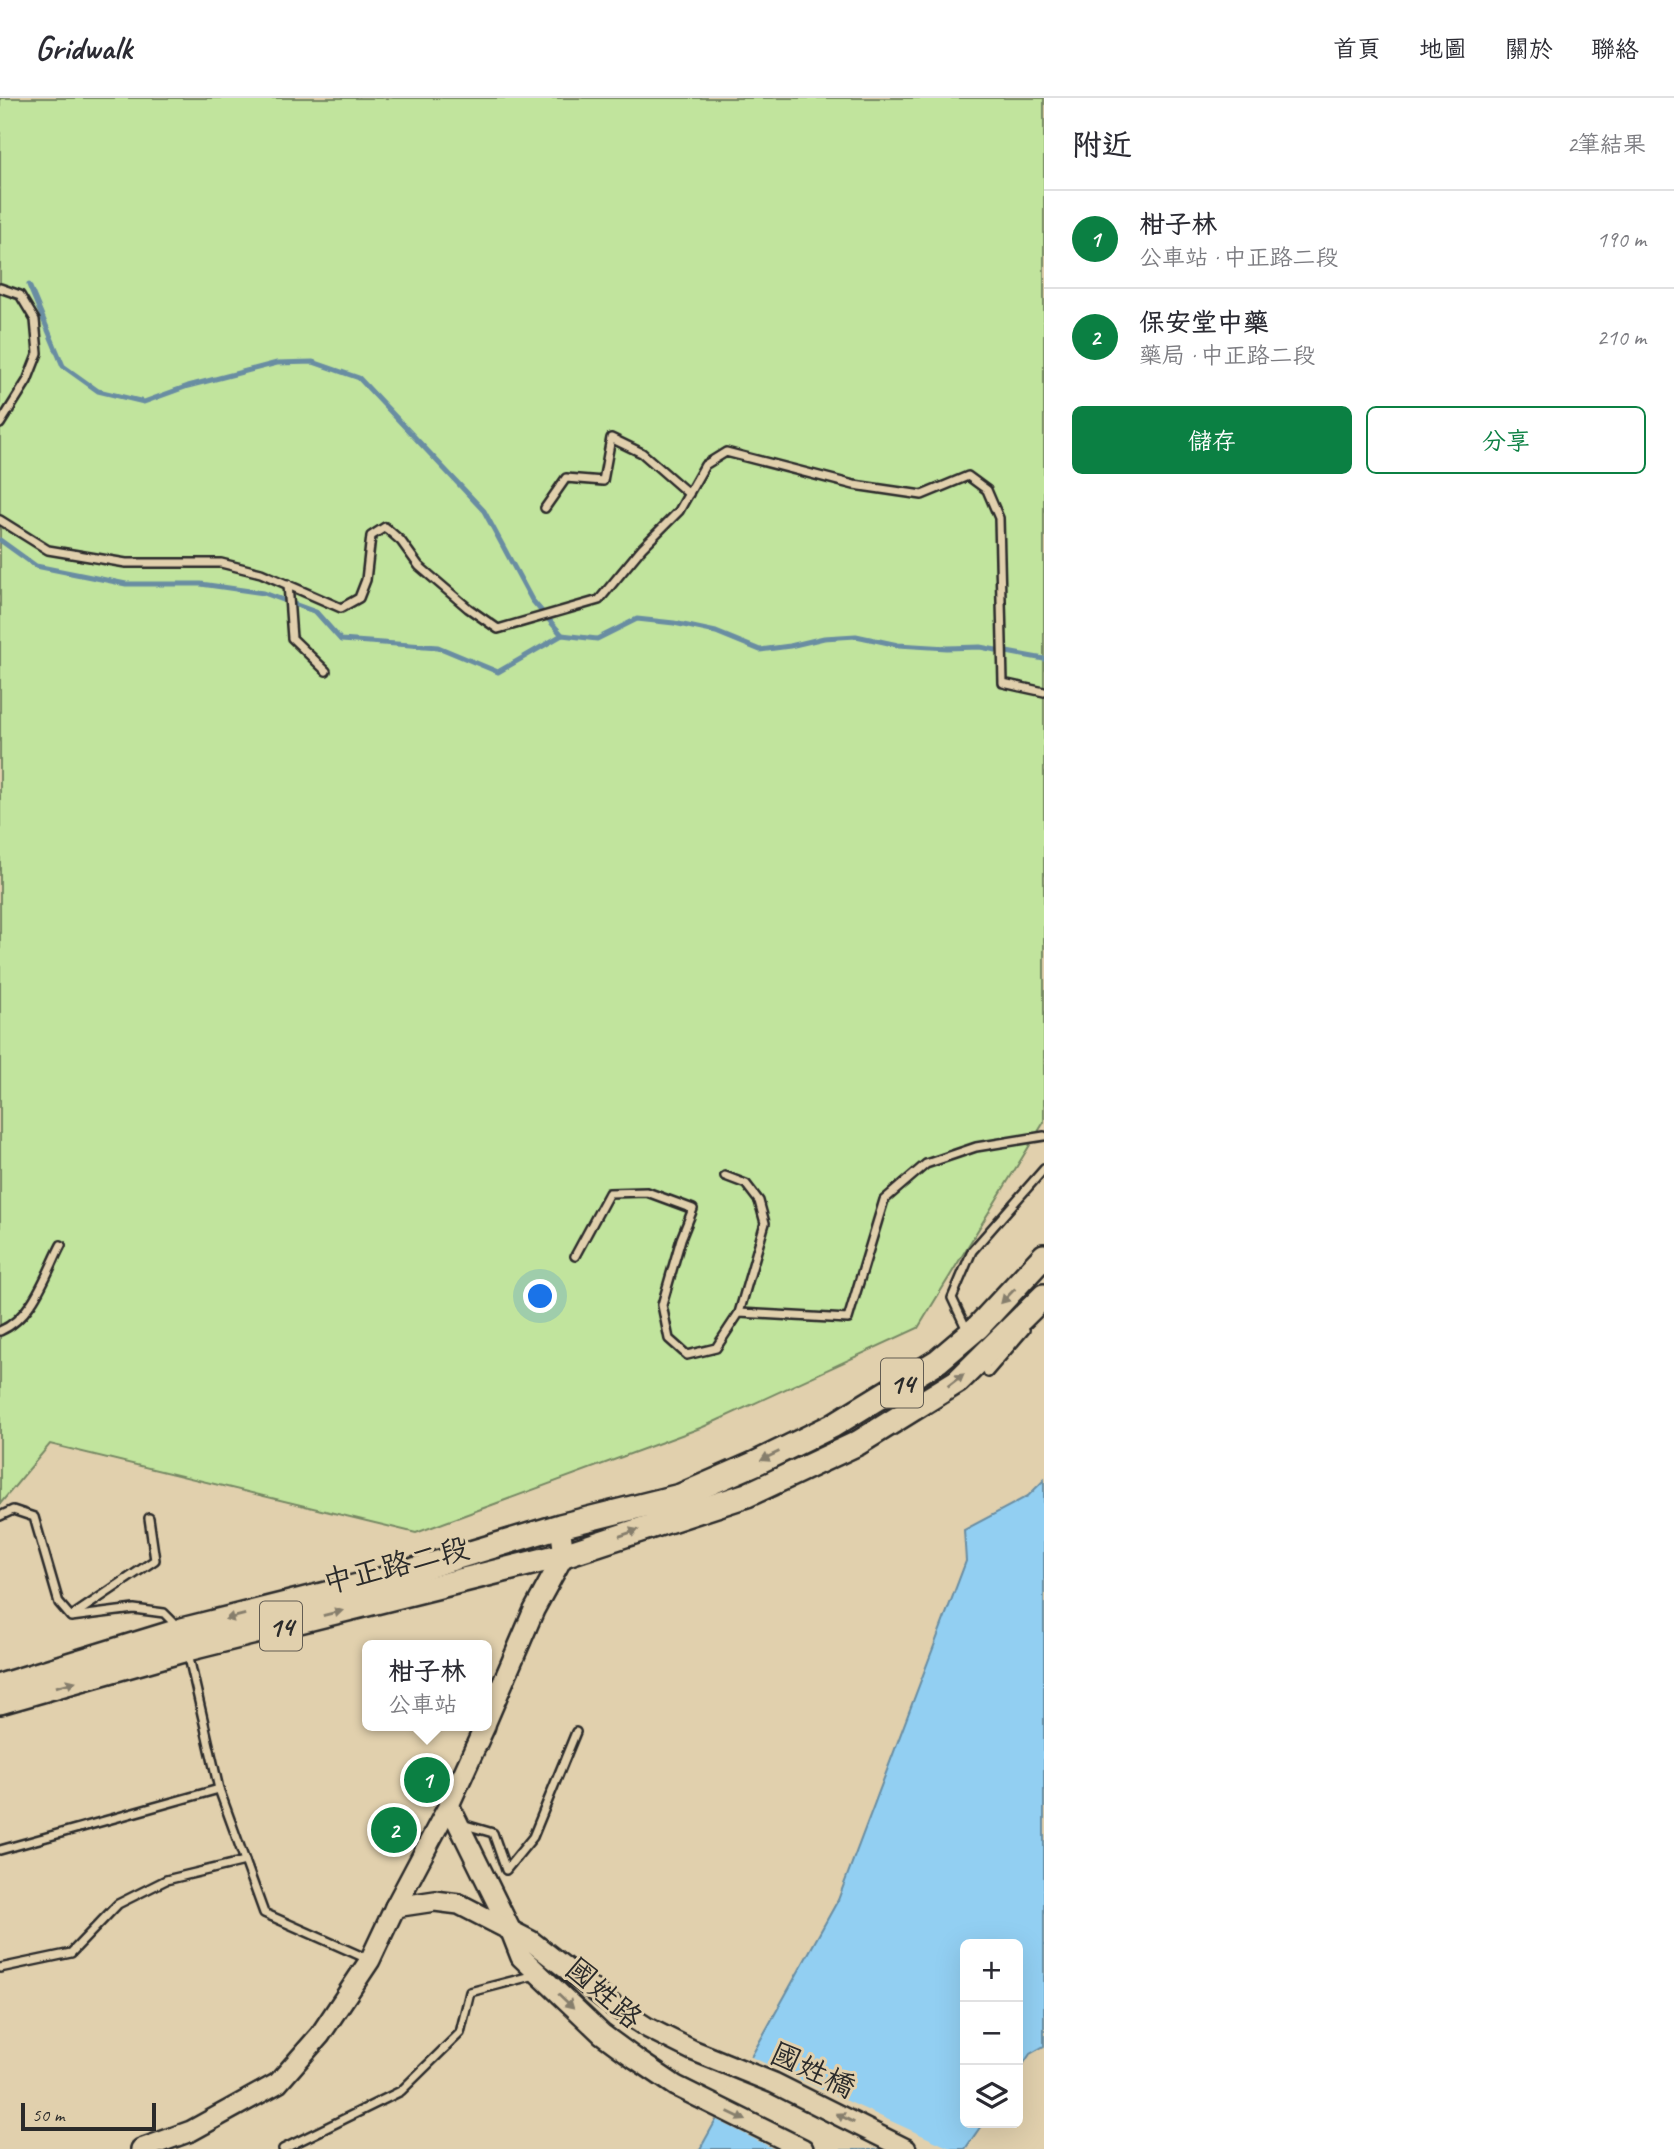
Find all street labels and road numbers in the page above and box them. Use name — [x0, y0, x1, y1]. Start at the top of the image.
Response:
road number: 14 — [881, 1358, 923, 1408]
street label: 中正路二段 — [319, 1528, 473, 1602]
road number: 14 — [260, 1602, 302, 1650]
street label: 國姓路 — [558, 1949, 650, 2037]
street label: 國姓橋 — [764, 2034, 862, 2106]

